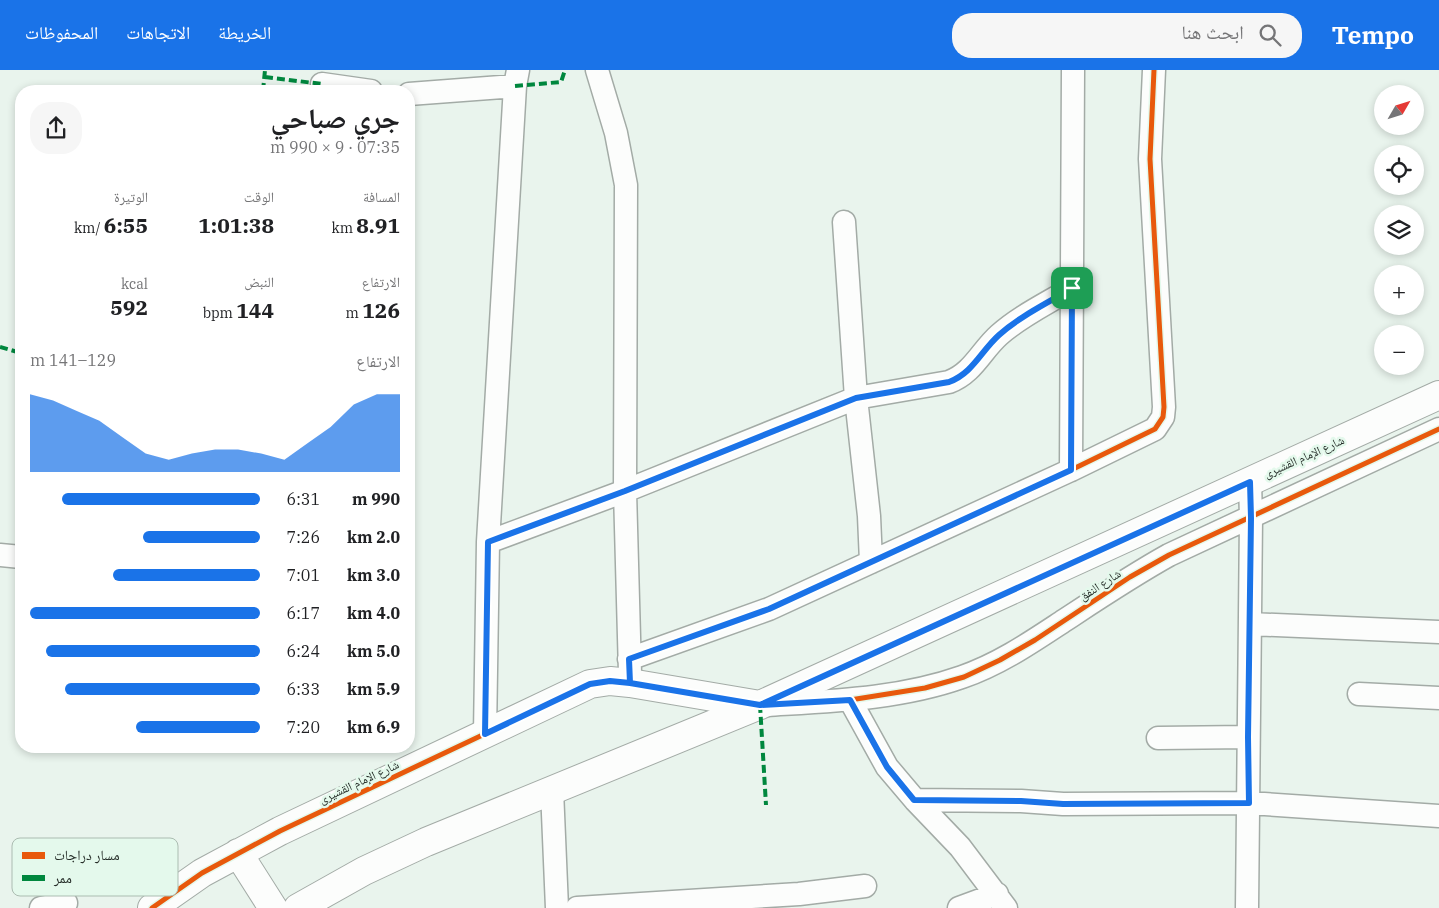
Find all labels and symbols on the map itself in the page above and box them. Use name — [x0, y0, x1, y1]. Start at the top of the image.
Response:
north arrow — [1374, 85, 1424, 135]
pin — [1051, 267, 1093, 309]
street label: شارع الإمام القشيرى — [1261, 432, 1347, 482]
street label: شارع النفق — [1076, 565, 1124, 604]
street label: شارع الإمام القشيرى — [316, 756, 402, 808]
legend — [12, 838, 178, 896]
text: مسار دراجات — [54, 846, 120, 864]
text: ممر — [53, 869, 72, 887]

